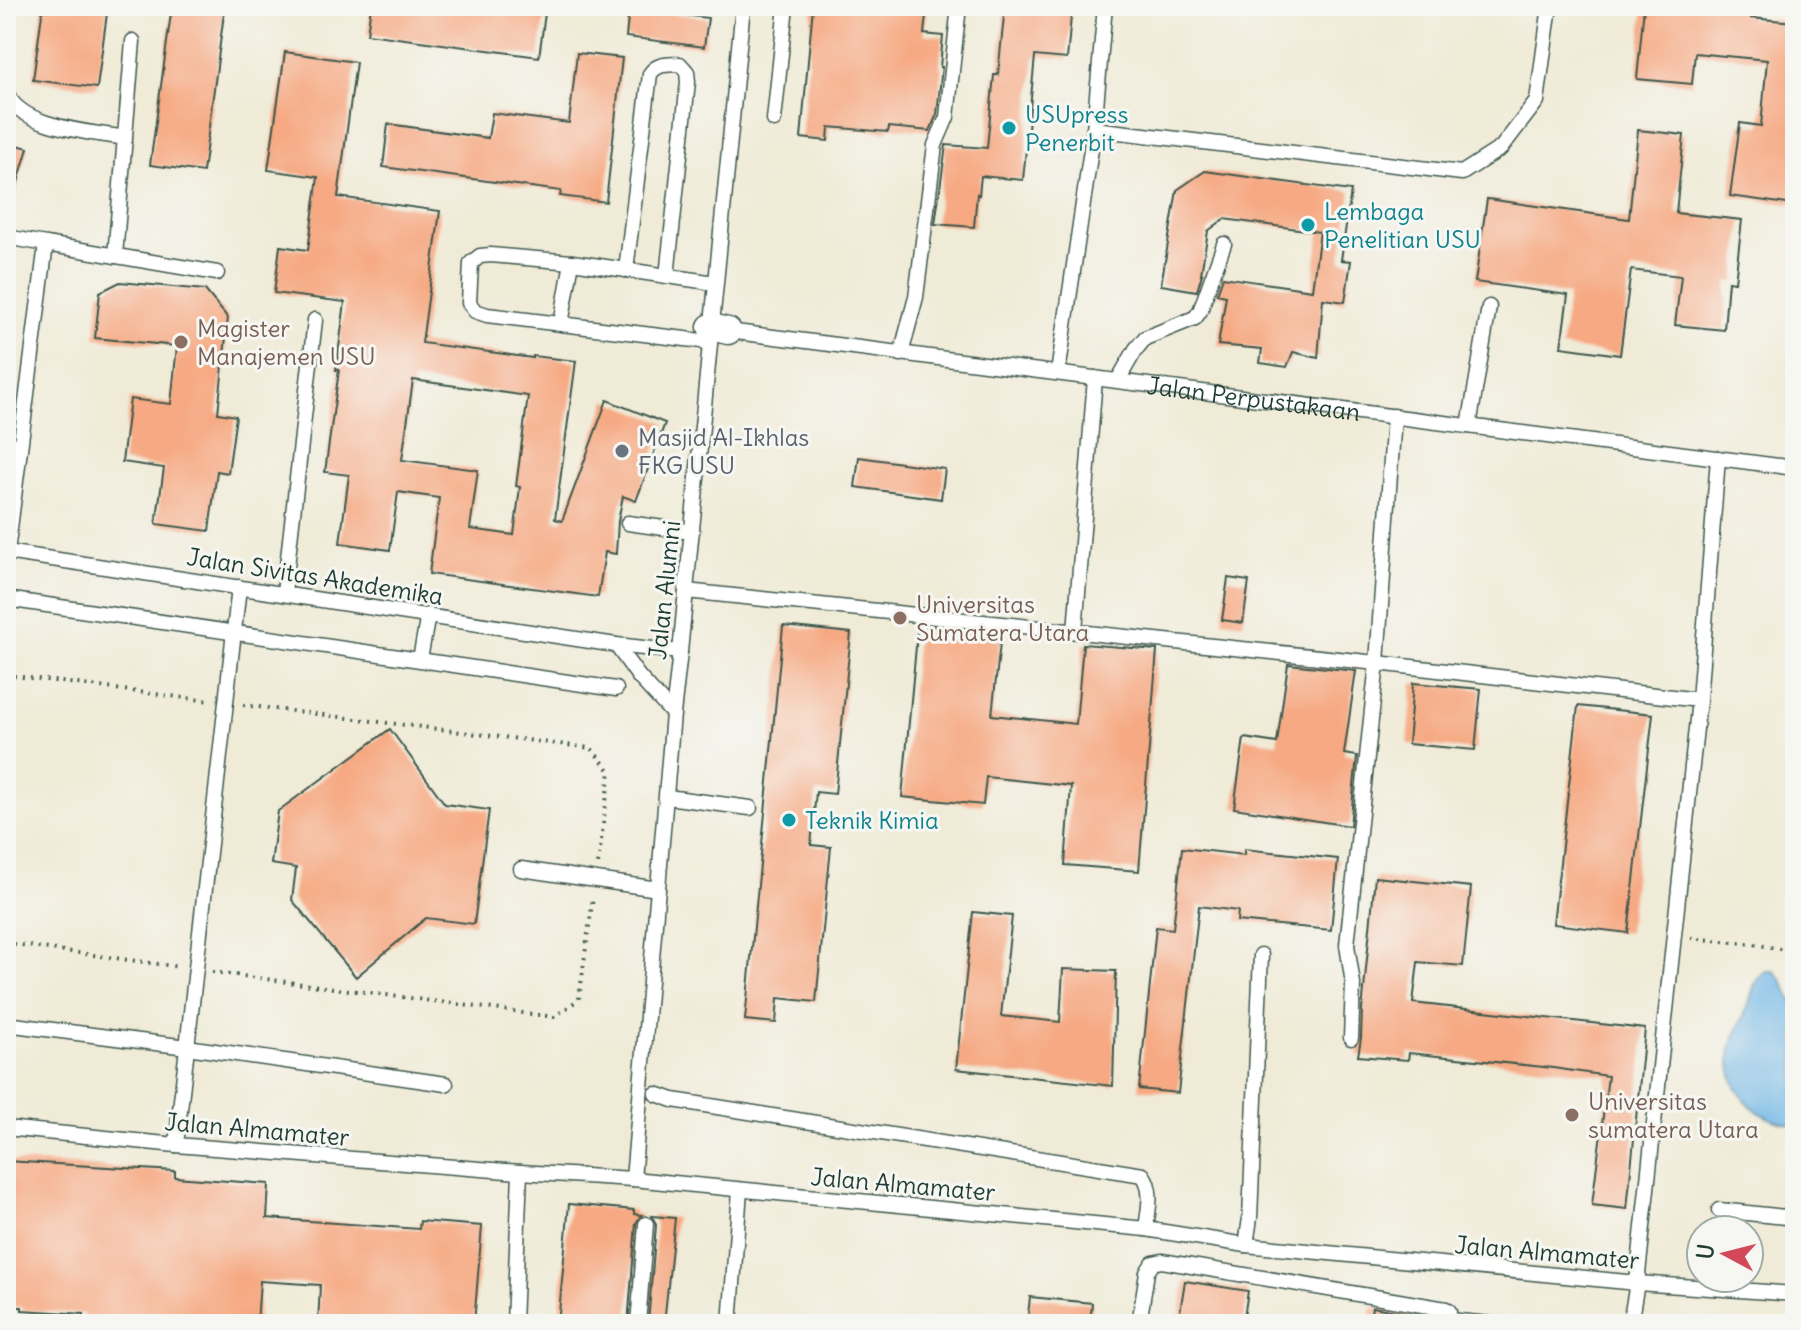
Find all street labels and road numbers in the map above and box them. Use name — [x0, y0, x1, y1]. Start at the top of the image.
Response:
street label: Jalan Perpustakaan — [1145, 370, 1362, 427]
street label: Jalan Alumni — [642, 519, 686, 661]
street label: Jalan Sivitas Akademika — [185, 541, 445, 611]
street label: Jalan Almamater — [163, 1106, 351, 1152]
street label: Jalan Almamater — [809, 1161, 997, 1207]
street label: Jalan Almamater — [1453, 1229, 1641, 1275]

